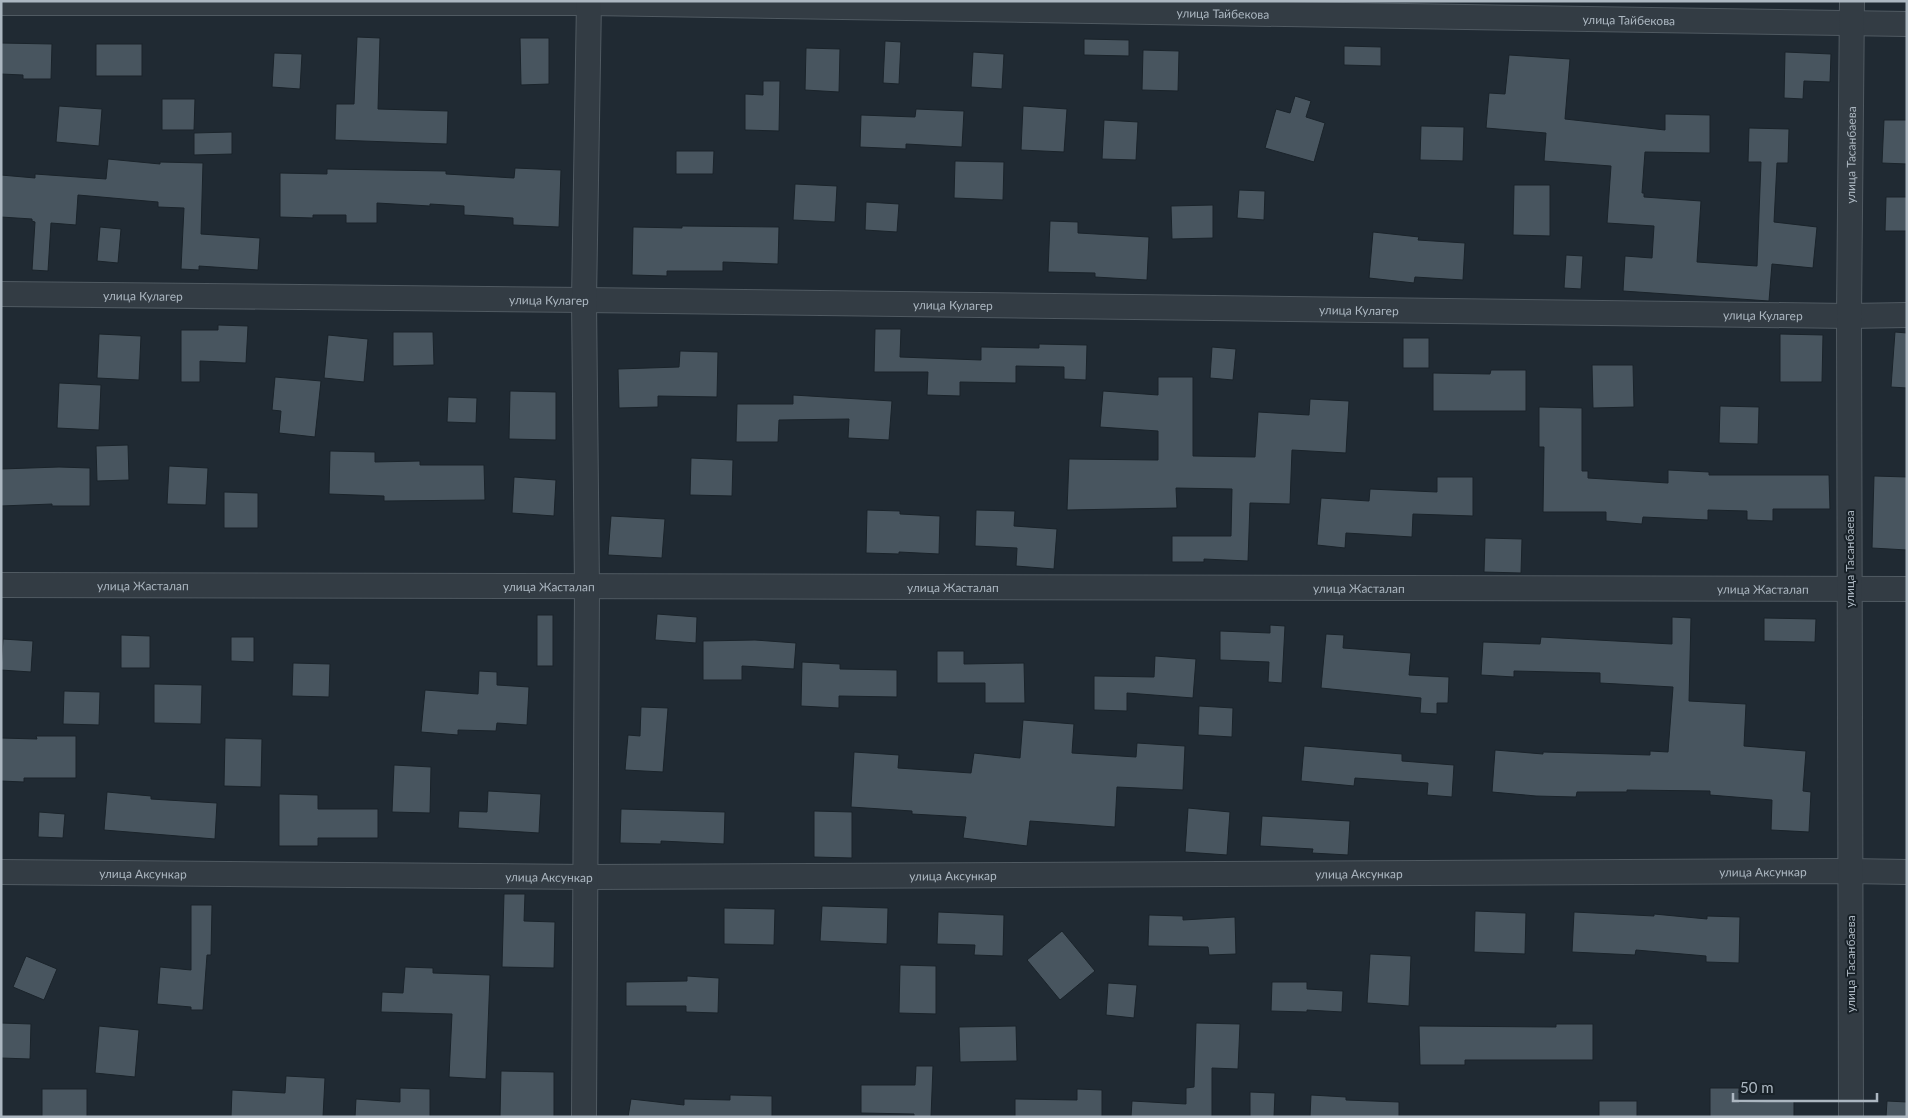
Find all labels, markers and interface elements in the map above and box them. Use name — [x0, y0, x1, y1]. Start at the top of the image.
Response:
street label: улица Тайбекова — [1177, 5, 1269, 21]
street label: улица Тайбекова — [1582, 11, 1675, 28]
street label: улица Тасанбаева — [1843, 106, 1858, 204]
street label: улица Кулагер — [103, 288, 183, 303]
street label: улица Кулагер — [509, 292, 589, 308]
street label: улица Кулагер — [913, 297, 993, 313]
street label: улица Кулагер — [1319, 302, 1399, 318]
street label: улица Кулагер — [1723, 307, 1803, 323]
street label: улица Тасанбаева — [1842, 510, 1857, 608]
street label: улица Жасталап — [97, 578, 189, 593]
street label: улица Жасталап — [503, 579, 595, 594]
street label: улица Жасталап — [907, 579, 999, 595]
street label: улица Жасталап — [1313, 580, 1405, 595]
street label: улица Жасталап — [1717, 581, 1809, 596]
street label: улица Аксункар — [1719, 864, 1807, 879]
street label: улица Аксункар — [99, 865, 187, 881]
street label: улица Аксункар — [1315, 866, 1403, 881]
street label: улица Аксункар — [909, 868, 997, 883]
street label: улица Аксункар — [505, 869, 593, 885]
street label: улица Тасанбаева — [1843, 915, 1858, 1013]
scale bar — [1733, 1070, 1877, 1102]
text: 50 m — [1740, 1078, 1774, 1096]

